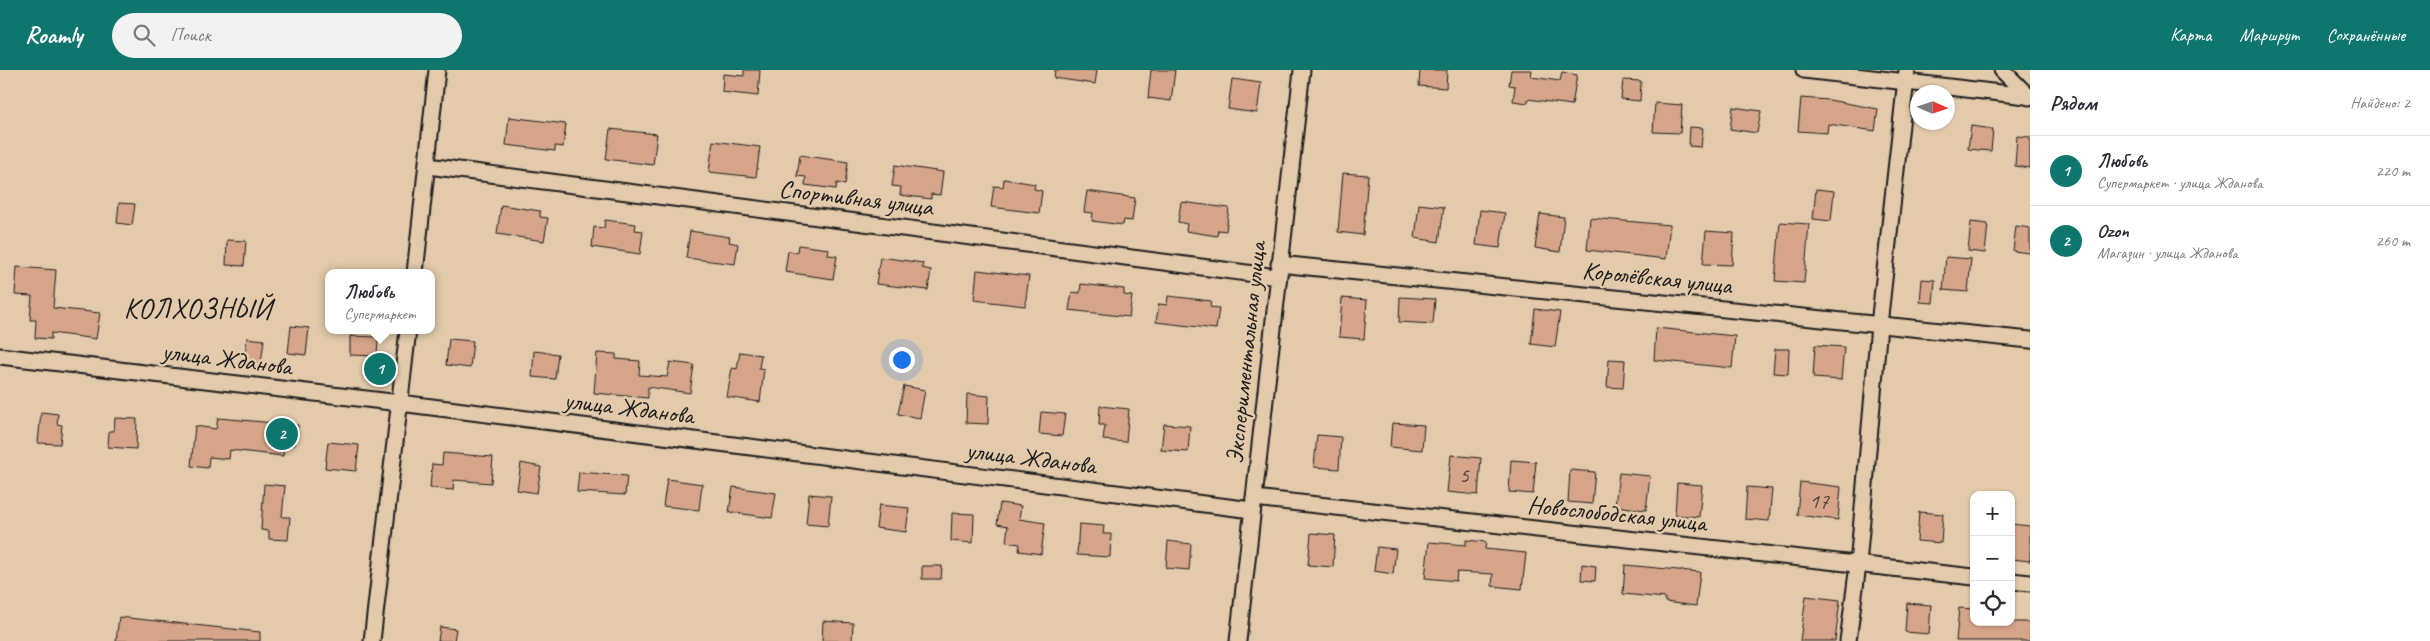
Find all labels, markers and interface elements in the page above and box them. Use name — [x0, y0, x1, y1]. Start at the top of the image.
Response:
search box — [112, 13, 462, 58]
text: Roamly — [25, 20, 82, 50]
icon: search — [130, 21, 158, 49]
text: Поиск — [170, 23, 211, 47]
text: Карта — [2170, 24, 2211, 46]
text: Маршрут — [2239, 24, 2299, 46]
text: Сохранённые — [2327, 24, 2405, 46]
north arrow — [1910, 85, 1955, 130]
text: Рядом — [2050, 90, 2097, 116]
text: Найдено: 2 — [2350, 93, 2410, 113]
text: Любовь — [2097, 149, 2147, 173]
text: 1 — [2062, 161, 2070, 181]
text: 220 m — [2376, 161, 2410, 181]
street label: Спортивная улица — [777, 173, 937, 224]
text: Супермаркет · улица Жданова — [2097, 173, 2263, 193]
text: Ozon — [2097, 219, 2129, 243]
text: 2 — [2062, 231, 2070, 251]
text: 260 m — [2376, 231, 2410, 251]
street label: Экспериментальная улица — [1218, 238, 1274, 466]
text: Магазин · улица Жданова — [2097, 243, 2238, 263]
street label: Королёвская улица — [1581, 254, 1735, 302]
popup — [325, 269, 435, 334]
text: Любовь — [344, 280, 394, 304]
district label: КОЛХОЗНЫЙ — [124, 291, 276, 326]
text: Супермаркет — [344, 304, 416, 324]
street label: улица Жданова — [158, 335, 296, 383]
your location — [889, 347, 915, 373]
pin: 1 — [364, 350, 396, 388]
street label: улица Жданова — [560, 384, 698, 432]
pin: 2 — [266, 415, 298, 453]
street label: улица Жданова — [962, 434, 1100, 482]
house number: 5 — [1459, 461, 1470, 489]
house number: 17 — [1809, 487, 1830, 515]
street label: Новослободская улица — [1526, 489, 1711, 540]
map controls — [1970, 491, 2015, 626]
button: + — [1970, 491, 2015, 536]
button: − — [1970, 536, 2015, 581]
button: locate — [1970, 581, 2015, 626]

